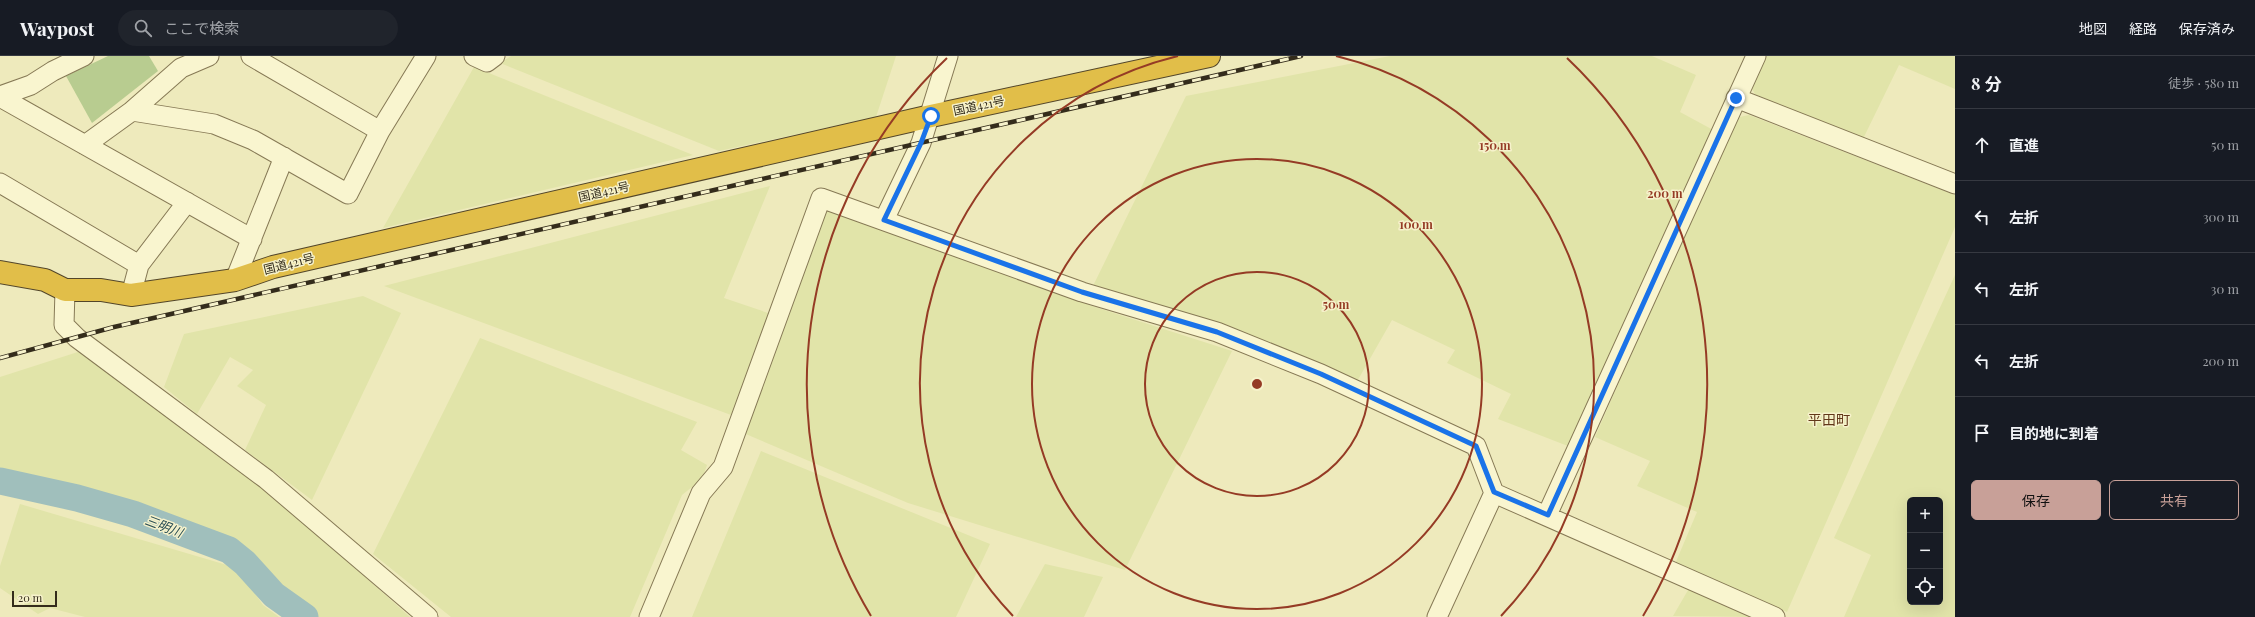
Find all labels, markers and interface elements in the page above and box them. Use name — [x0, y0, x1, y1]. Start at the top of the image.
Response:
search box — [118, 10, 398, 46]
text: Waypost — [20, 15, 94, 41]
icon: search — [132, 17, 154, 39]
text: ここで検索 — [164, 18, 239, 38]
text: 地図 — [2079, 19, 2107, 38]
text: 経路 — [2129, 19, 2157, 38]
text: 保存済み — [2179, 19, 2235, 38]
text: 8 分 — [1971, 72, 2002, 94]
text: 徒歩 · 580 m — [2168, 74, 2239, 91]
route end — [1727, 89, 1745, 107]
street label: 国道421号 — [952, 92, 1006, 118]
route start — [922, 107, 940, 125]
icon: ahead — [1971, 134, 1993, 156]
text: 直進 — [2009, 135, 2039, 155]
text: 50 m — [2211, 136, 2239, 153]
text: 150 m — [1479, 137, 1511, 153]
street label: 国道421号 — [577, 177, 631, 205]
text: 200 m — [1647, 185, 1683, 201]
icon: left — [1971, 206, 1993, 228]
text: 左折 — [2009, 207, 2039, 227]
text: 300 m — [2203, 208, 2239, 225]
text: 100 m — [1399, 216, 1433, 232]
street label: 国道421号 — [262, 249, 316, 277]
icon: left — [1971, 278, 1993, 300]
text: 左折 — [2009, 279, 2039, 299]
text: 30 m — [2211, 280, 2239, 297]
text: 50 m — [1323, 296, 1350, 312]
icon: left — [1971, 350, 1993, 372]
text: 左折 — [2009, 351, 2039, 371]
text: 200 m — [2202, 352, 2239, 369]
centre of rings — [1250, 377, 1264, 391]
district label: 平田町 — [1808, 410, 1850, 429]
icon: arrive — [1971, 422, 1993, 444]
text: 目的地に到着 — [2009, 423, 2099, 443]
button: 保存 — [1971, 480, 2101, 520]
button: 共有 — [2109, 480, 2239, 520]
map controls — [1907, 497, 1943, 605]
button: + — [1907, 497, 1943, 533]
water label: 三明川 — [143, 511, 187, 541]
button: − — [1907, 533, 1943, 569]
button: locate — [1907, 569, 1943, 605]
scale bar — [12, 589, 57, 608]
text: 20 m — [18, 590, 42, 605]

